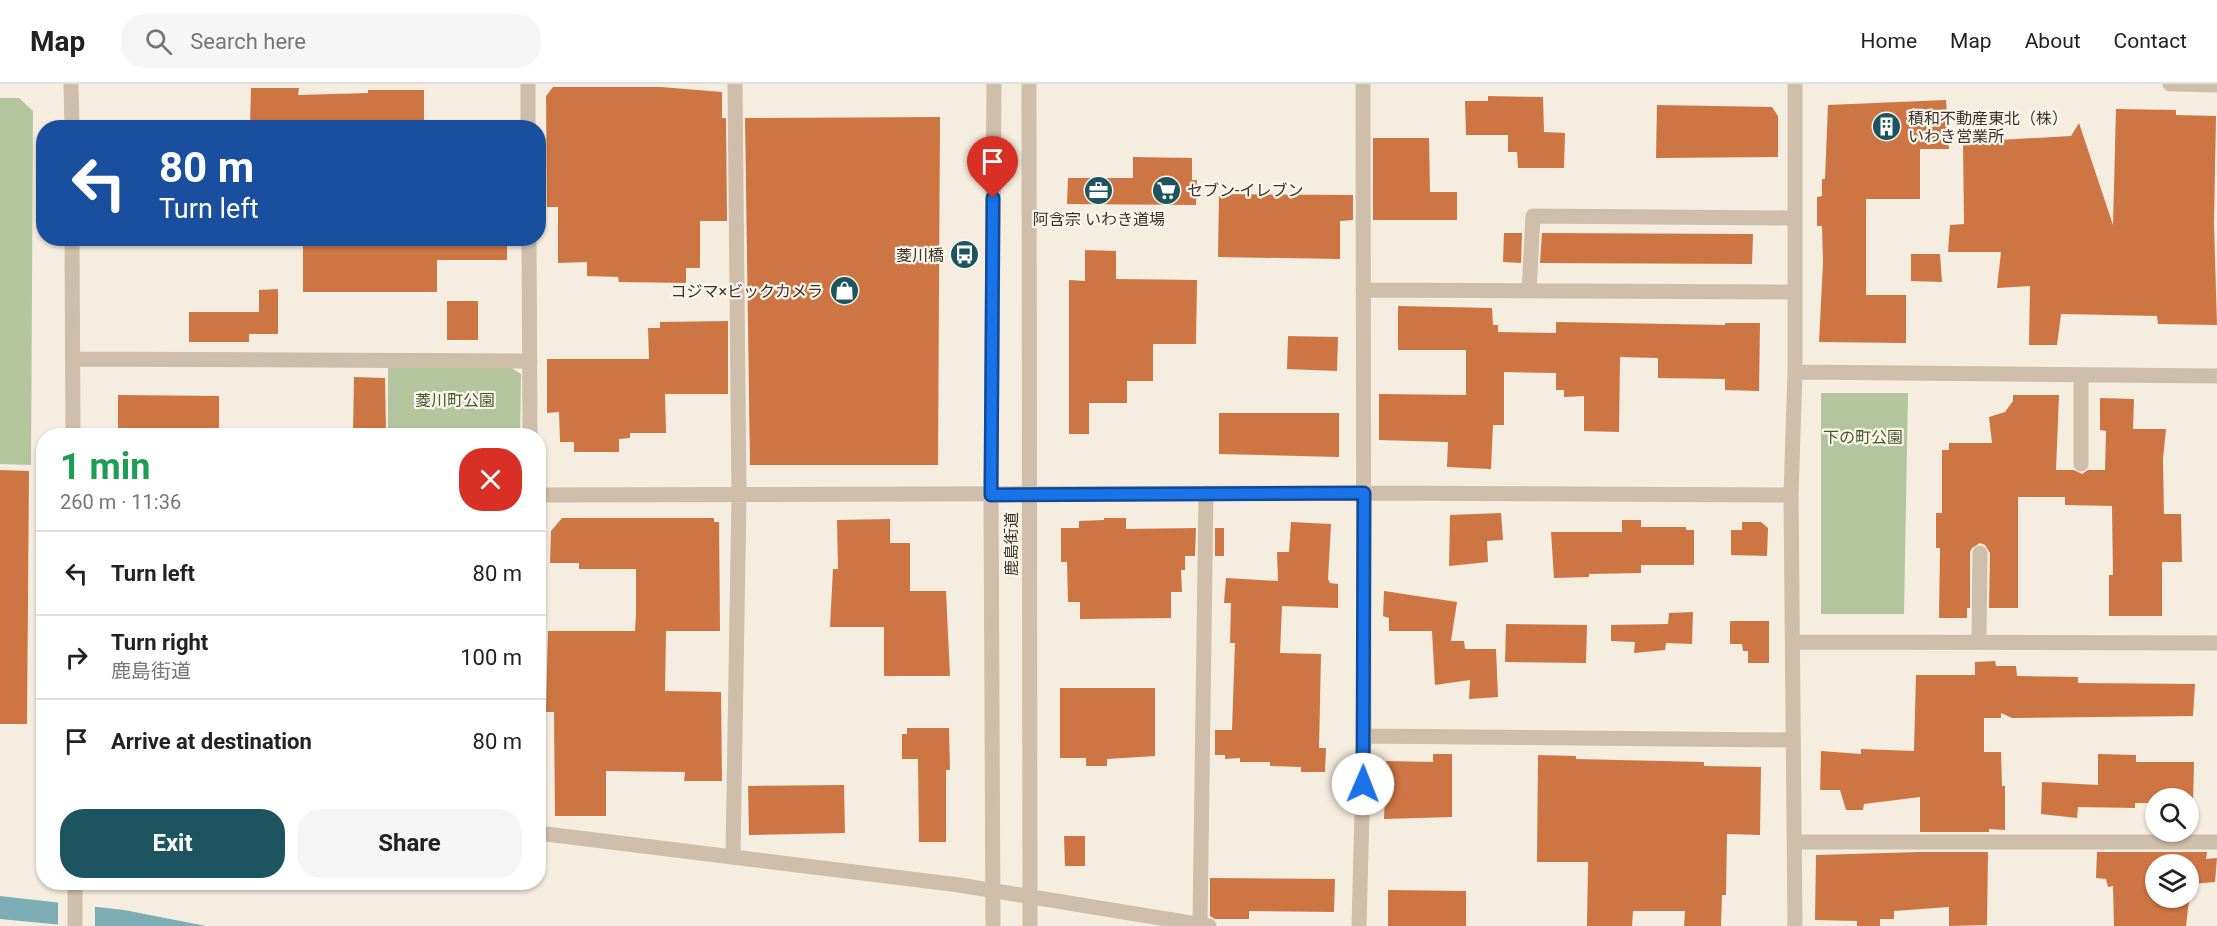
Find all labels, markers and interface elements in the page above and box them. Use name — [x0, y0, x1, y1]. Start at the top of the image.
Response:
search box — [121, 14, 541, 68]
text: Map — [30, 25, 85, 58]
icon: search — [142, 25, 175, 58]
text: Search here — [190, 29, 306, 54]
text: Home — [1861, 29, 1917, 53]
text: Map — [1950, 29, 1992, 53]
text: About — [2025, 29, 2081, 53]
text: Contact — [2114, 29, 2187, 53]
place label: 積和不動産東北（株） いわき営業所 — [1908, 109, 2068, 146]
building icon: 積和不動産東北（株） いわき営業所 — [1871, 111, 1903, 143]
pin — [967, 136, 1018, 198]
text: 80 m — [159, 143, 254, 192]
icon: left — [60, 144, 138, 222]
icon: arrive — [976, 145, 1009, 178]
supermarket icon: セブン-イレブン — [1150, 174, 1182, 206]
office icon: 阿含宗 いわき道場 — [1083, 175, 1115, 207]
place label: セブン-イレブン — [1187, 181, 1303, 200]
text: Turn left — [159, 193, 259, 225]
place label: 阿含宗 いわき道場 — [1033, 210, 1165, 229]
bus stop icon: 菱川橋 — [949, 239, 981, 271]
place label: 菱川橋 — [896, 246, 944, 265]
shop icon: コジマ×ビックカメラ — [828, 275, 860, 307]
place label: コジマ×ビックカメラ — [670, 282, 823, 301]
park label: 菱川町公園 — [415, 391, 495, 410]
park label: 下の町公園 — [1823, 428, 1903, 447]
text: 1 min — [60, 446, 151, 488]
button: close — [459, 448, 522, 511]
text: 260 m · 11:36 — [60, 490, 181, 514]
street label: 鹿島街道 — [1002, 512, 1021, 576]
icon: left — [60, 557, 93, 590]
text: Turn left — [111, 561, 195, 586]
text: 80 m — [473, 561, 522, 586]
text: Turn right — [111, 630, 208, 655]
icon: right — [60, 641, 93, 674]
text: 100 m — [460, 645, 522, 670]
text: 鹿島街道 — [111, 659, 191, 683]
icon: arrive — [60, 725, 93, 758]
text: Arrive at destination — [111, 729, 312, 754]
text: 80 m — [473, 729, 522, 754]
position arrow — [1331, 752, 1395, 816]
map controls — [2145, 788, 2199, 908]
button: search — [2145, 788, 2199, 842]
button: Exit — [60, 809, 285, 878]
button: Share — [297, 809, 522, 878]
button: layers — [2145, 854, 2199, 908]

